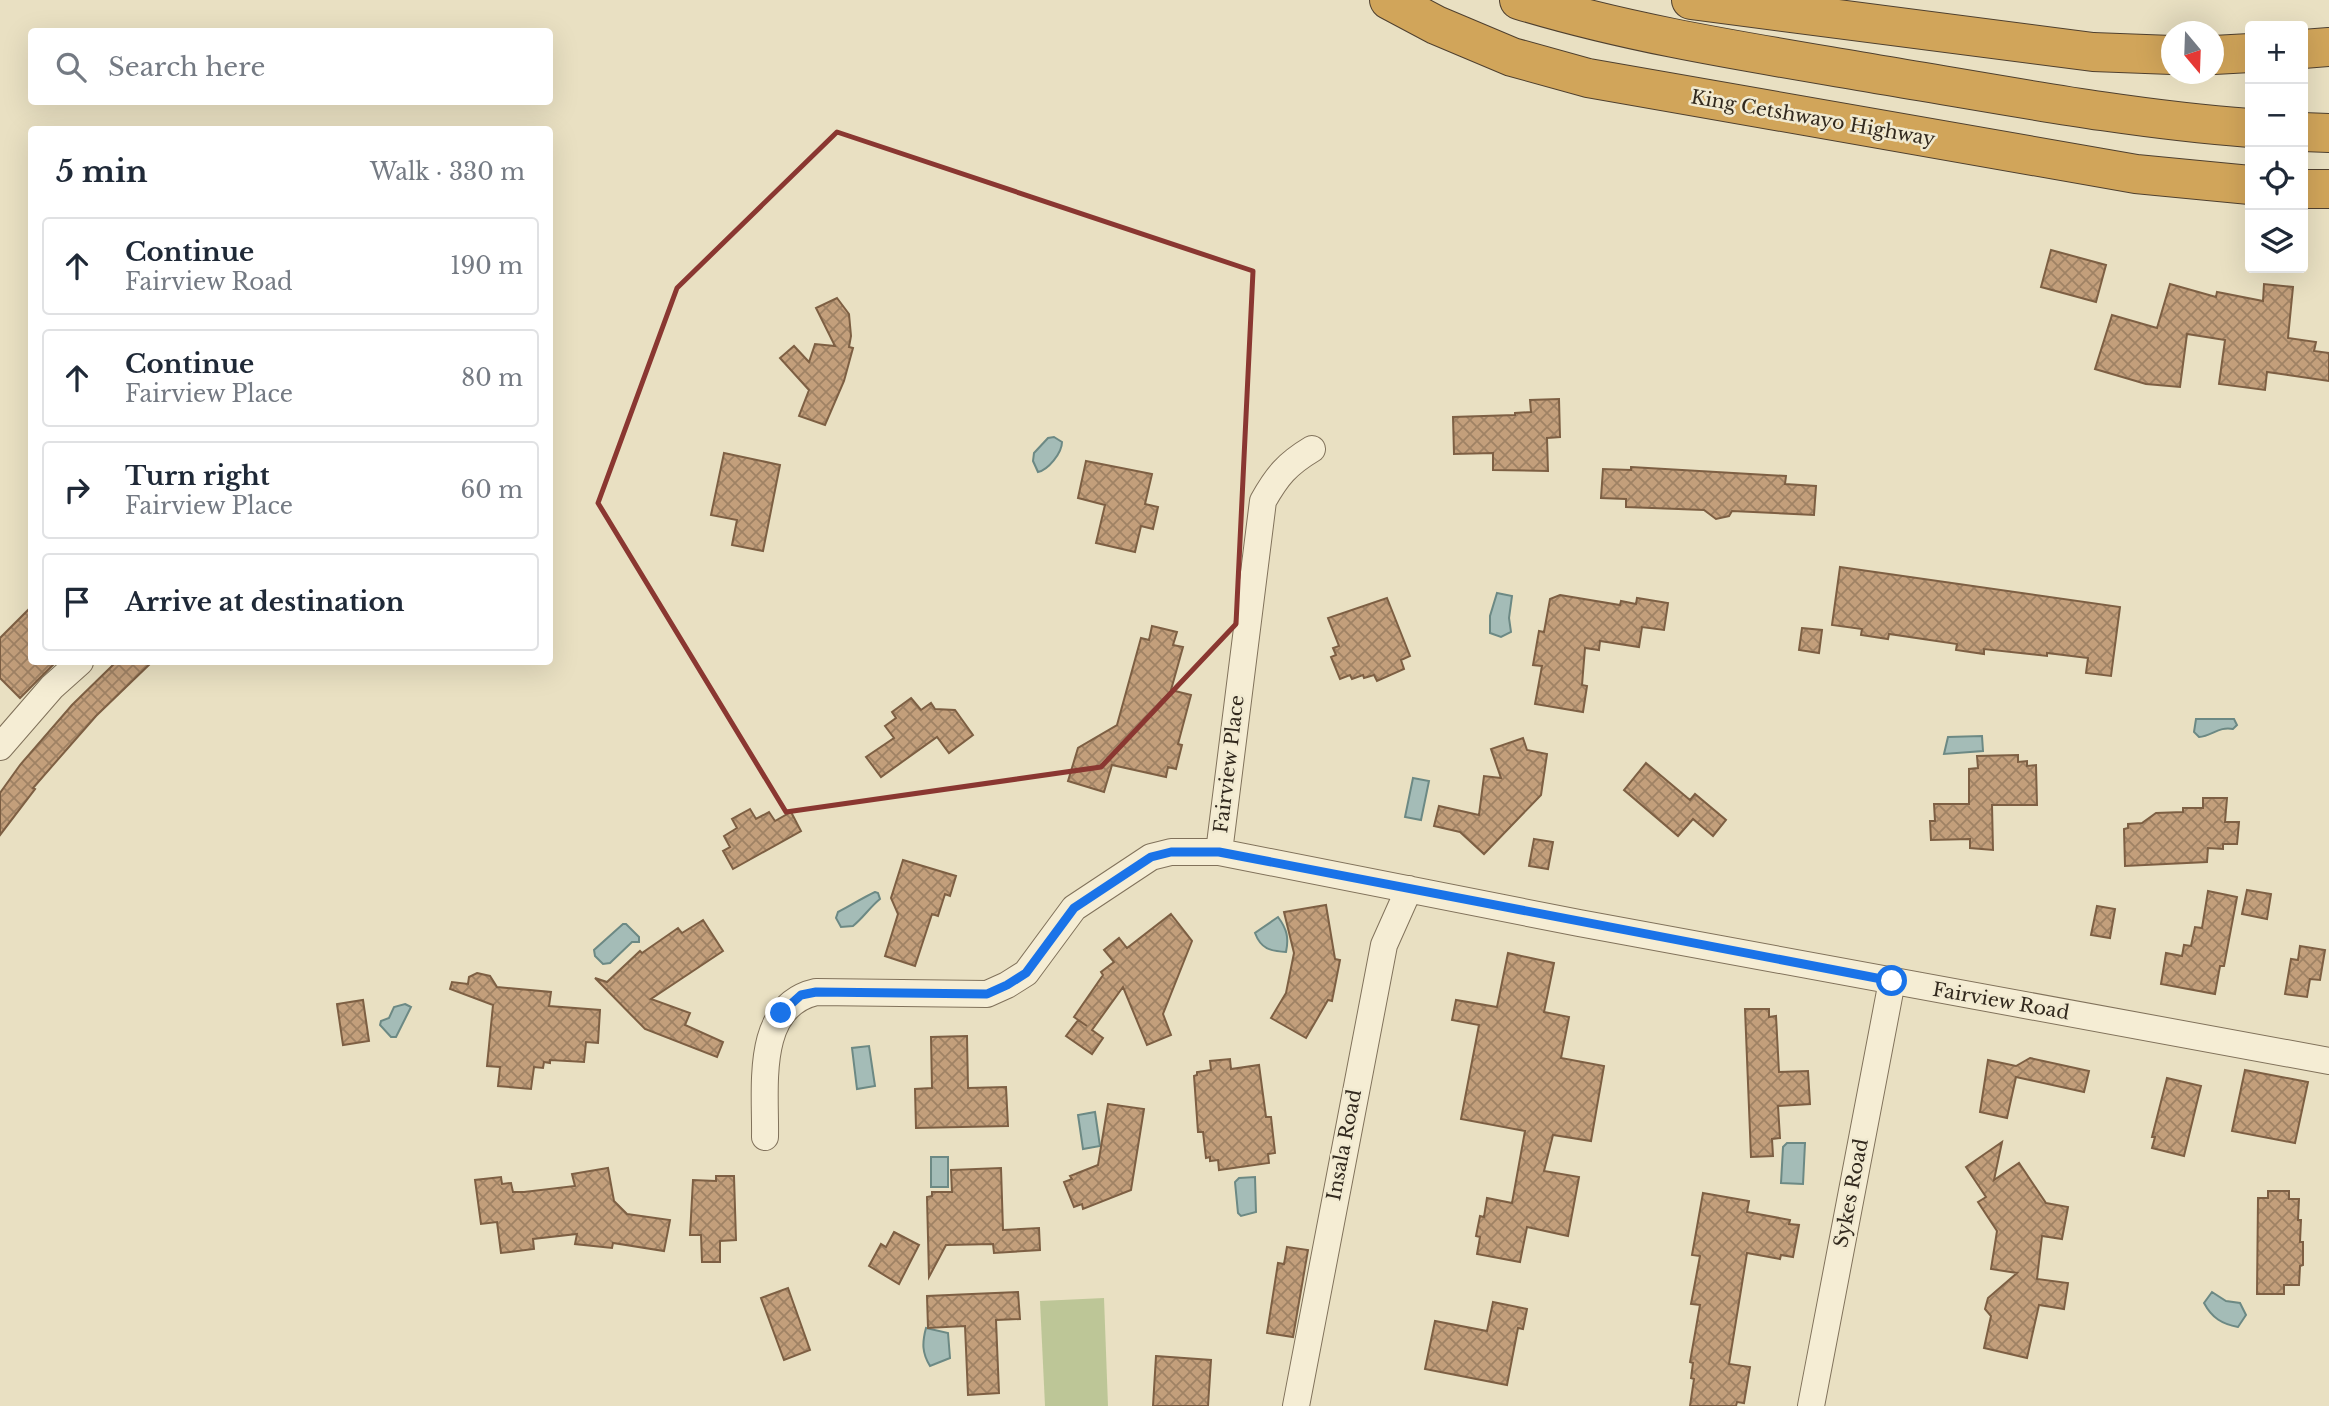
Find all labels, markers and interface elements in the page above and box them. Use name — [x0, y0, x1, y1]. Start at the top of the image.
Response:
north arrow — [2161, 21, 2224, 84]
map controls — [2245, 21, 2308, 273]
button: + — [2245, 21, 2308, 84]
search box — [28, 28, 553, 105]
icon: search — [52, 48, 90, 86]
text: Search here — [108, 51, 265, 83]
button: − — [2245, 84, 2308, 147]
street label: King Cetshwayo Highway — [1689, 85, 1937, 151]
button: locate — [2245, 147, 2308, 210]
text: 5 min — [56, 153, 148, 190]
text: Walk · 330 m — [370, 158, 525, 186]
button: layers — [2245, 210, 2308, 273]
text: Continue — [125, 236, 254, 268]
icon: ahead — [58, 247, 96, 285]
text: 190 m — [450, 252, 523, 280]
text: Fairview Road — [125, 268, 293, 296]
text: Continue — [125, 348, 254, 380]
icon: ahead — [58, 359, 96, 397]
text: 80 m — [461, 364, 523, 392]
text: Fairview Place — [125, 380, 293, 408]
text: Turn right — [125, 460, 270, 492]
icon: right — [58, 471, 96, 509]
text: 60 m — [461, 476, 523, 504]
text: Fairview Place — [125, 492, 293, 520]
icon: arrive — [58, 583, 96, 621]
text: Arrive at destination — [125, 586, 405, 618]
street label: Fairview Place — [1209, 694, 1249, 834]
route start — [1876, 965, 1907, 996]
street label: Fairview Road — [1931, 978, 2071, 1024]
route end — [765, 997, 796, 1028]
street label: Insala Road — [1322, 1087, 1366, 1202]
street label: Sykes Road — [1829, 1136, 1873, 1249]

